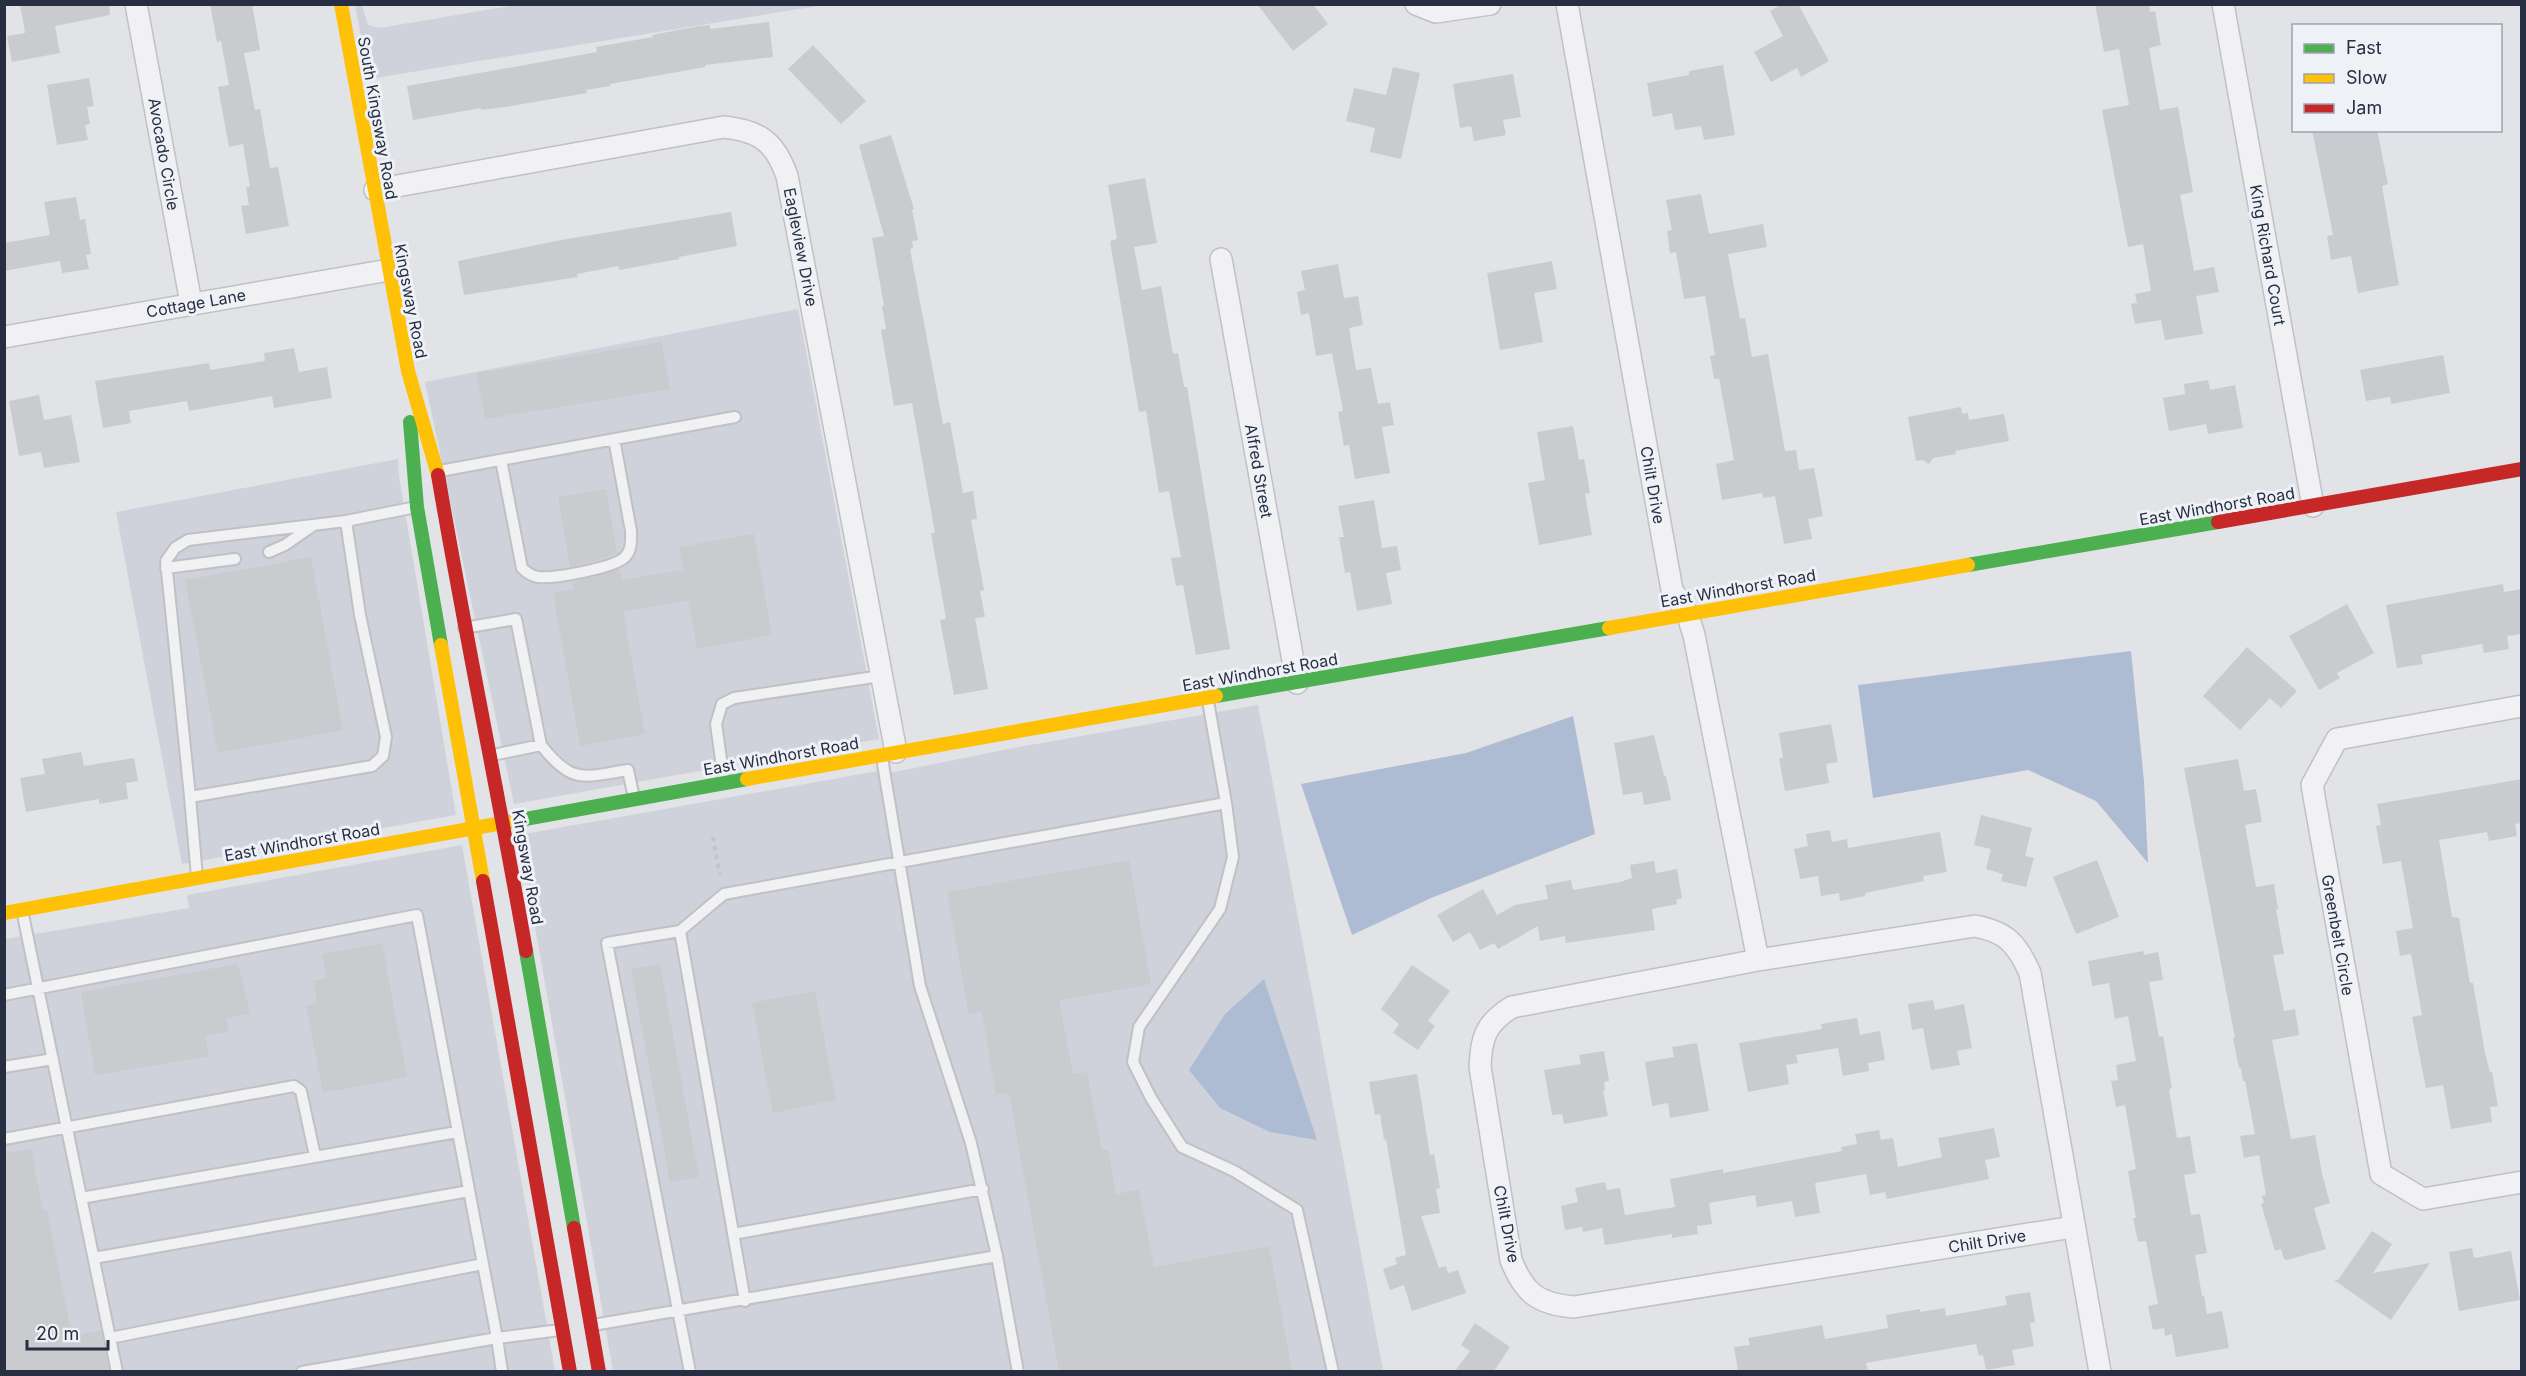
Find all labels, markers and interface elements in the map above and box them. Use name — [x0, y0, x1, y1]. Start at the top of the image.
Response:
legend — [2292, 24, 2502, 132]
street label: South Kingsway Road — [354, 35, 402, 201]
text: Fast — [2346, 37, 2382, 58]
text: Slow — [2346, 67, 2387, 88]
street label: Avocado Circle — [144, 96, 184, 212]
text: Jam — [2346, 97, 2382, 118]
street label: King Richard Court — [2246, 183, 2290, 327]
street label: Eagleview Drive — [780, 186, 822, 308]
street label: Kingsway Road — [390, 242, 432, 360]
street label: Cottage Lane — [145, 284, 247, 322]
street label: Alfred Street — [1241, 422, 1277, 520]
street label: Chilt Drive — [1636, 445, 1670, 525]
street label: East Windhorst Road — [2138, 482, 2296, 530]
street label: East Windhorst Road — [1659, 564, 1817, 612]
street label: East Windhorst Road — [1181, 648, 1339, 696]
street label: East Windhorst Road — [702, 732, 860, 780]
street label: Kingsway Road — [508, 808, 548, 926]
street label: East Windhorst Road — [223, 818, 381, 866]
street label: Greenbelt Circle — [2318, 873, 2358, 997]
street label: Chilt Drive — [1490, 1184, 1524, 1264]
street label: Chilt Drive — [1947, 1225, 2027, 1257]
scale bar — [27, 1313, 108, 1351]
text: 20 m — [36, 1323, 79, 1344]

